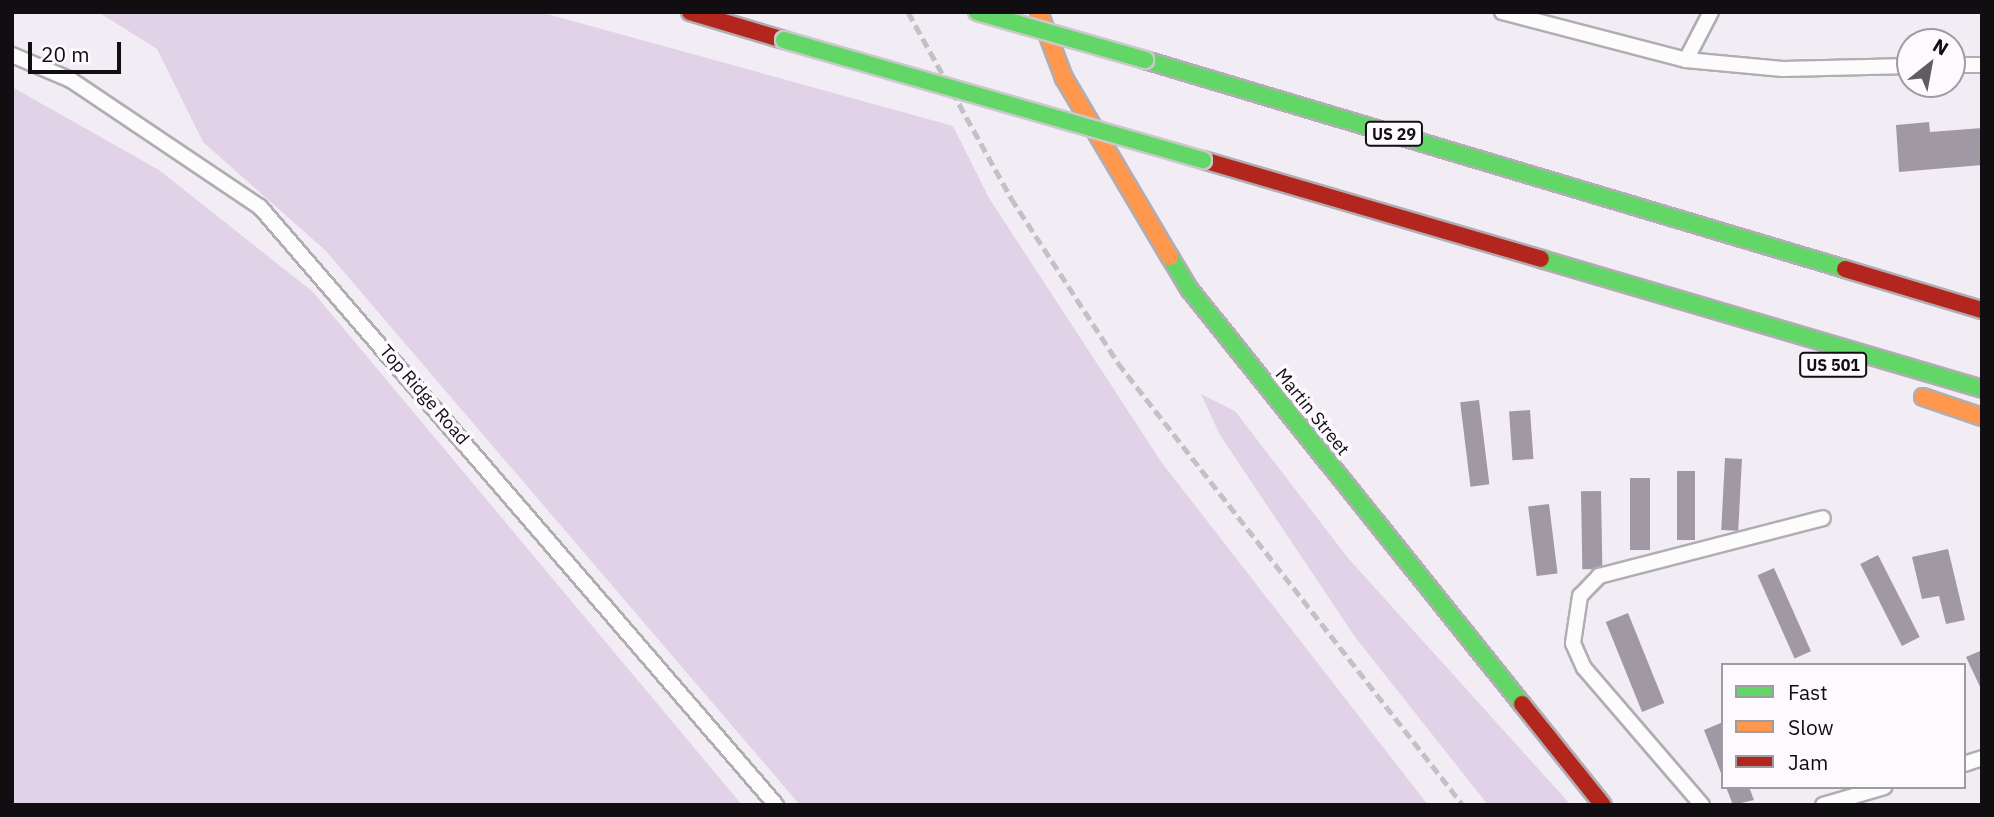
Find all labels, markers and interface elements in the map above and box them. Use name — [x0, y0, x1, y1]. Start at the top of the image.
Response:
scale bar — [32, 28, 124, 72]
north arrow — [1896, 28, 1966, 98]
text: N — [1929, 33, 1953, 61]
text: 20 m — [41, 40, 90, 68]
road number: US 29 — [1364, 122, 1424, 146]
street label: Top Ridge Road — [375, 341, 473, 449]
road number: US 501 — [1798, 352, 1868, 378]
street label: Martin Street — [1270, 364, 1354, 460]
legend — [1721, 663, 1966, 789]
text: Fast — [1788, 678, 1828, 706]
text: Slow — [1788, 713, 1834, 741]
text: Jam — [1788, 748, 1828, 776]

